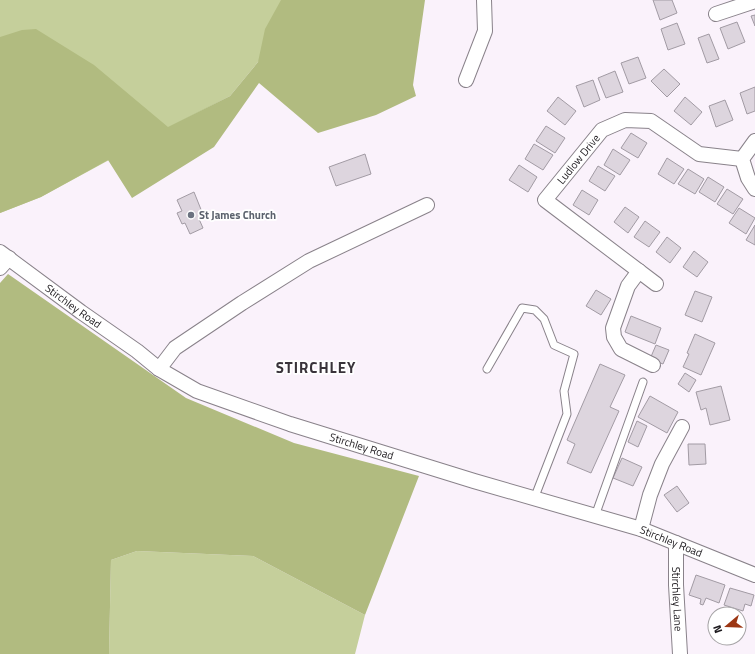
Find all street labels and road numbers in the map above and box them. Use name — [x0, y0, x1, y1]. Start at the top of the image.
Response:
street label: Ludlow Drive — [553, 130, 604, 187]
street label: Stirchley Road — [42, 280, 105, 332]
street label: Stirchley Road — [328, 429, 396, 464]
street label: Stirchley Road — [637, 521, 705, 561]
street label: Stirchley Lane — [668, 567, 687, 632]

